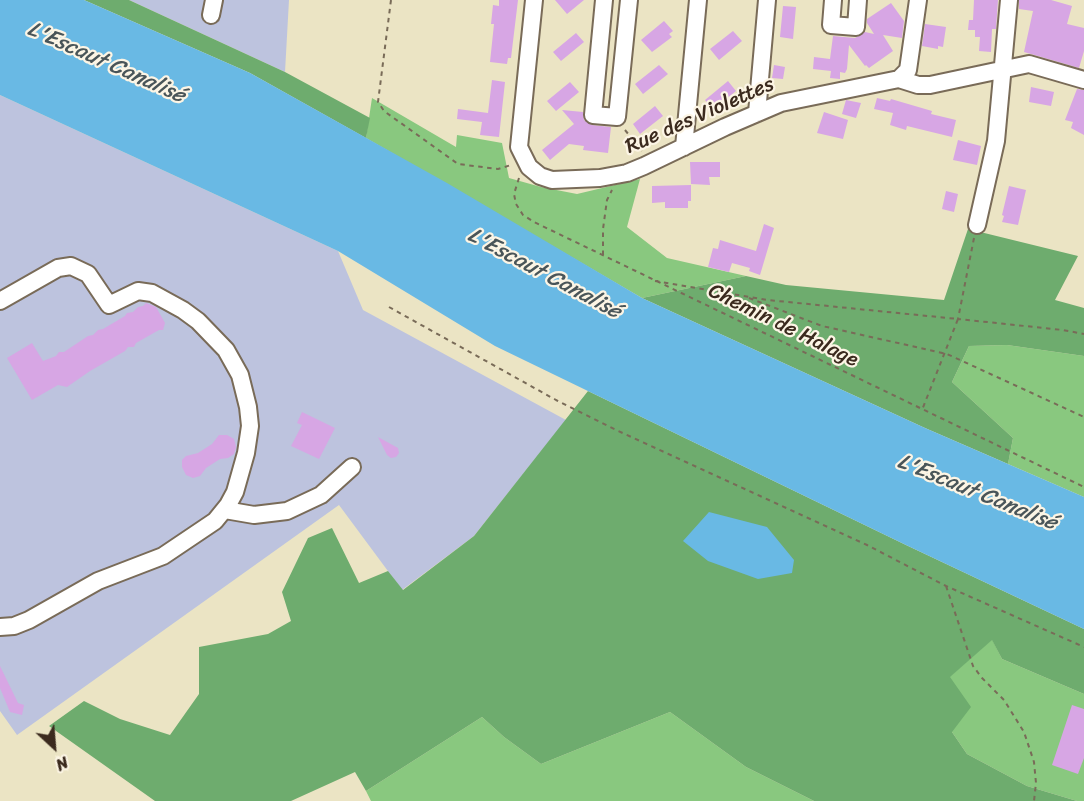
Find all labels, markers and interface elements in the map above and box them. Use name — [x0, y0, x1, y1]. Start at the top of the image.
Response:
water label: L'Escaut Canalisé — [23, 16, 189, 110]
street label: Rue des Violettes — [622, 72, 778, 160]
water label: L'Escaut Canalisé — [463, 223, 625, 325]
street label: Chemin de Halage — [704, 279, 862, 373]
water label: L'Escaut Canalisé — [893, 449, 1061, 537]
north arrow — [24, 717, 84, 777]
text: N — [51, 748, 73, 779]

